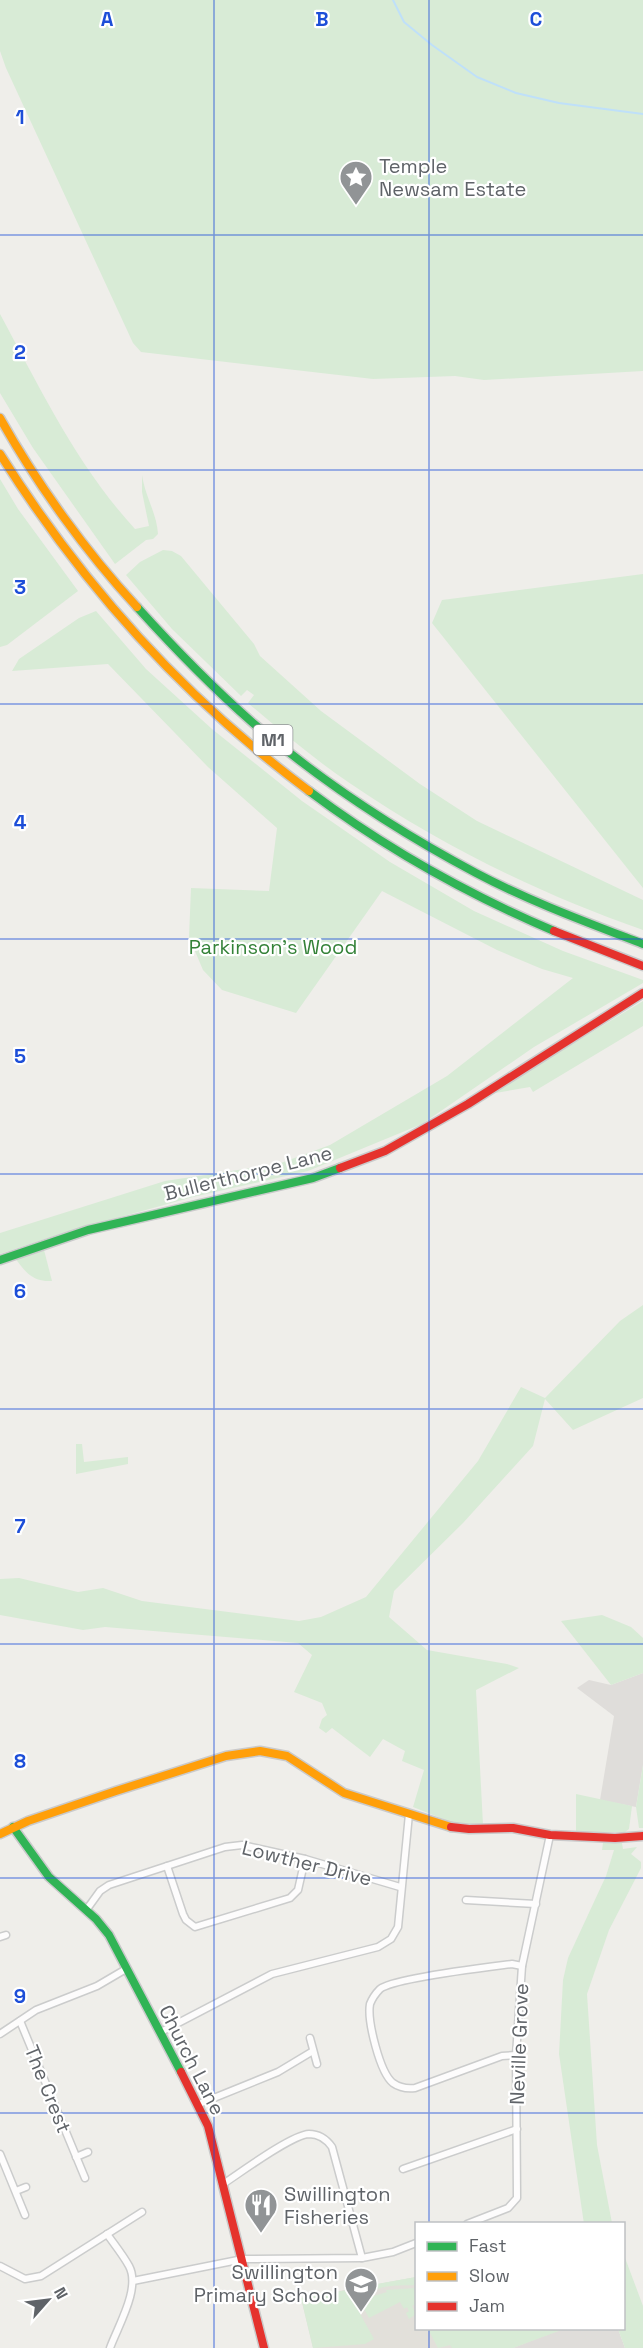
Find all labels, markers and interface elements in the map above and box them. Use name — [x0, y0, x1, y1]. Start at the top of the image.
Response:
text: A — [101, 6, 114, 32]
text: B — [315, 6, 329, 32]
text: C — [530, 6, 543, 32]
text: 1 — [15, 104, 25, 130]
place label: Temple Newsam Estate — [379, 153, 526, 202]
place icon: Temple Newsam Estate — [338, 159, 374, 206]
text: 2 — [14, 339, 26, 365]
text: 3 — [14, 574, 26, 600]
road number: M1 — [254, 725, 292, 755]
text: 4 — [14, 809, 27, 835]
park label: Parkinson's Wood — [189, 934, 357, 960]
text: 5 — [14, 1043, 26, 1069]
street label: Bullerthorpe Lane — [161, 1140, 335, 1206]
text: 6 — [14, 1278, 26, 1304]
text: 7 — [14, 1513, 26, 1539]
text: 8 — [14, 1748, 26, 1774]
street label: Lowther Drive — [239, 1834, 375, 1892]
text: 9 — [14, 1983, 26, 2009]
street label: Neville Grove — [504, 1983, 534, 2105]
street label: Church Lane — [153, 2001, 231, 2119]
street label: The Crest — [19, 2041, 77, 2137]
place label: Swillington Fisheries — [284, 2181, 390, 2230]
restaurant icon: Swillington Fisheries — [243, 2187, 279, 2234]
legend — [415, 2222, 625, 2330]
text: Fast — [469, 2234, 506, 2257]
place label: Swillington Primary School — [194, 2259, 338, 2308]
text: Slow — [469, 2264, 510, 2287]
school or university icon: Swillington Primary School — [343, 2266, 379, 2313]
north arrow — [18, 2270, 78, 2330]
text: N — [49, 2284, 73, 2303]
text: Jam — [469, 2294, 505, 2317]

